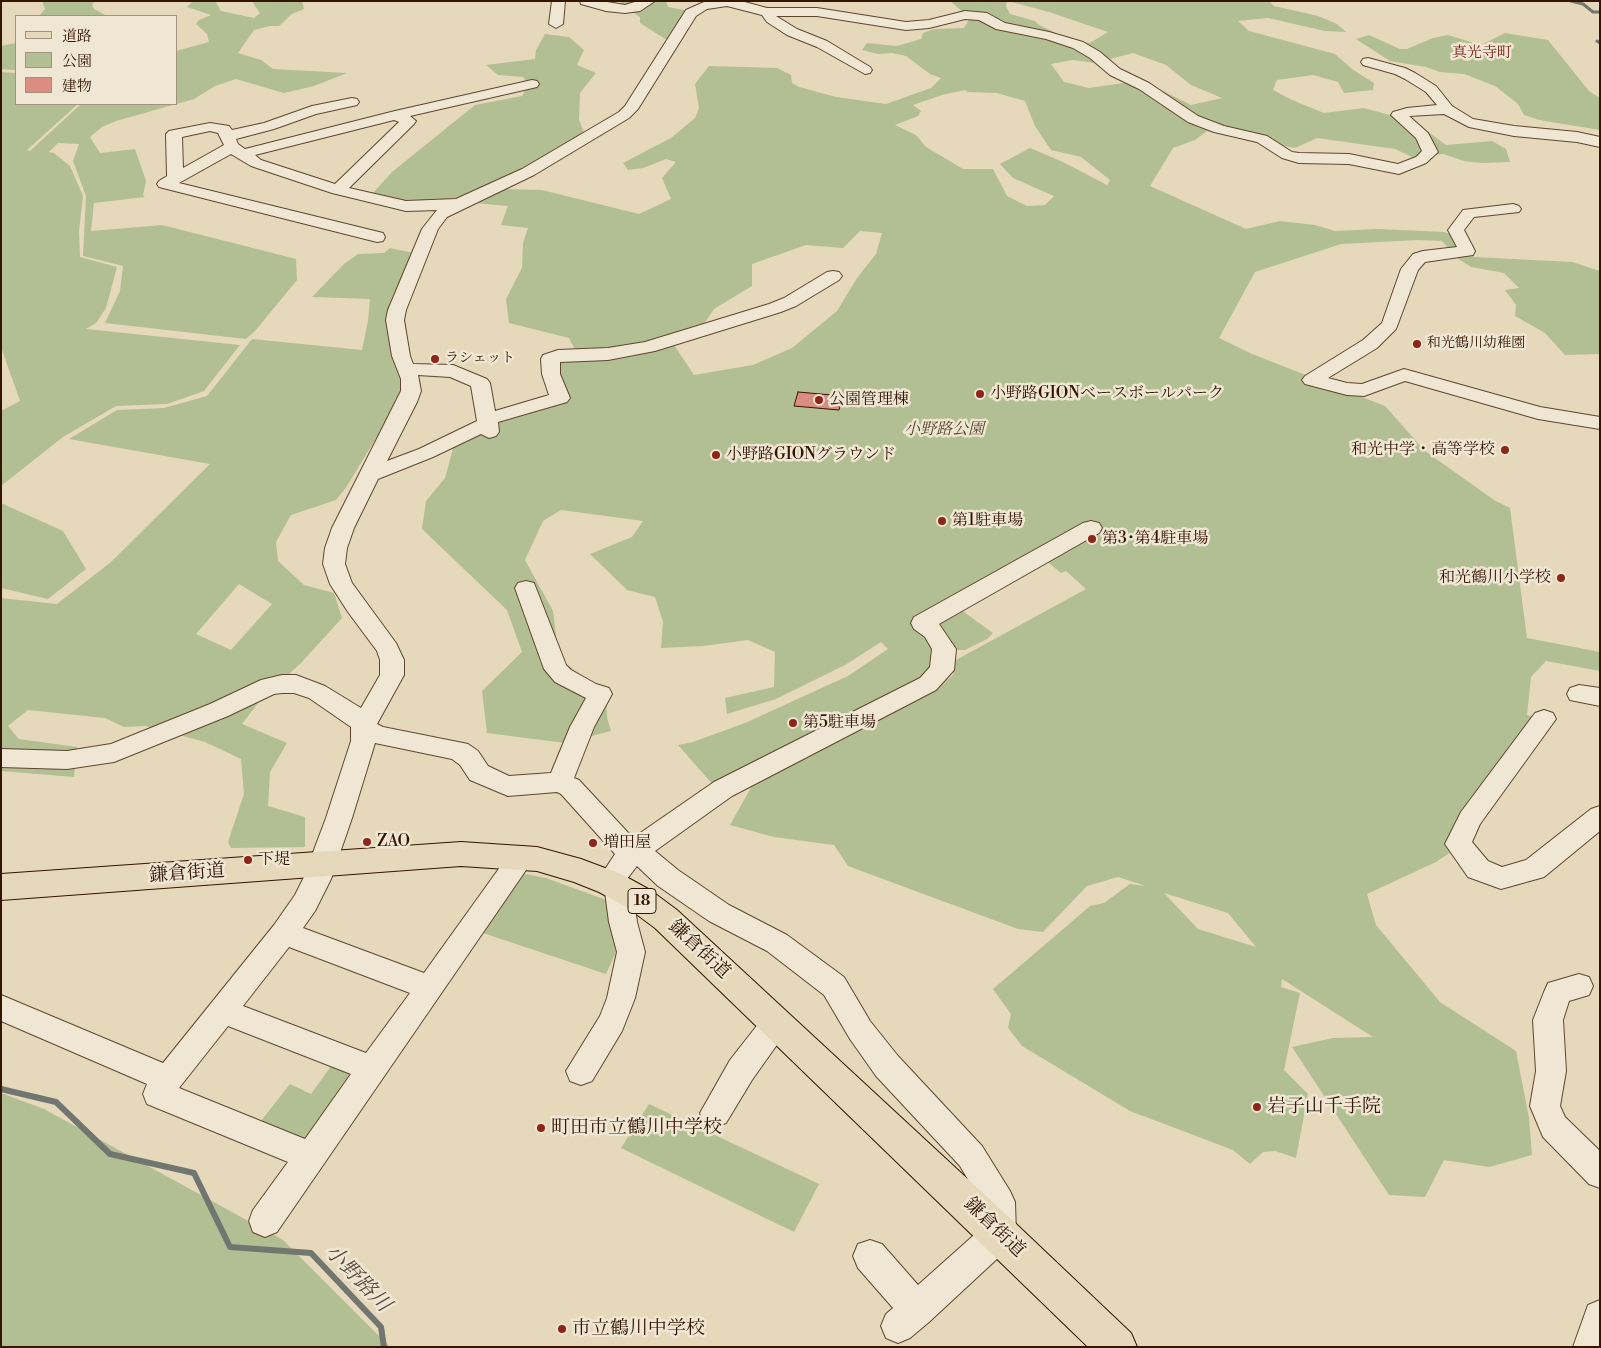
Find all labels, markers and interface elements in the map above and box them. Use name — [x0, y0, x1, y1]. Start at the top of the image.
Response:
legend — [15, 15, 178, 105]
text: 道路 — [62, 27, 92, 46]
district label: 真光寺町 — [1452, 44, 1512, 62]
text: 公園 — [62, 52, 92, 71]
text: 建物 — [62, 77, 92, 96]
place label: 和光鶴川幼稚園 — [1427, 336, 1525, 352]
marker: 和光鶴川幼稚園 — [1411, 338, 1423, 350]
place label: ラシェット — [445, 351, 515, 367]
marker: ラシェット — [429, 353, 441, 365]
place label: 小野路GIONベースボールパーク — [990, 384, 1224, 404]
marker: 小野路GIONベースボールパーク — [974, 388, 986, 400]
place label: 公園管理棟 — [829, 390, 909, 410]
marker: 公園管理棟 — [813, 394, 825, 406]
park label: 小野路公園 — [904, 420, 984, 440]
place label: 和光中学・高等学校 — [1351, 440, 1495, 460]
marker: 和光中学・高等学校 — [1499, 444, 1511, 456]
place label: 小野路GIONグラウンド — [726, 445, 896, 465]
marker: 小野路GIONグラウンド — [710, 449, 722, 461]
place label: 第1駐車場 — [952, 511, 1023, 531]
marker: 第1駐車場 — [936, 515, 948, 527]
place label: 第3･第4駐車場 — [1102, 529, 1208, 549]
marker: 第3･第4駐車場 — [1086, 533, 1098, 545]
place label: 和光鶴川小学校 — [1439, 568, 1551, 588]
marker: 和光鶴川小学校 — [1555, 572, 1567, 584]
place label: 第5駐車場 — [803, 713, 876, 733]
marker: 第5駐車場 — [787, 717, 799, 729]
place label: ZAO — [377, 832, 410, 852]
place label: 増田屋 — [603, 833, 651, 853]
marker: ZAO — [361, 836, 373, 848]
marker: 増田屋 — [587, 837, 599, 849]
place label: 下堤 — [258, 850, 290, 870]
marker: 下堤 — [242, 854, 254, 866]
street label: 鎌倉街道 — [148, 860, 226, 888]
road number: 18 — [628, 888, 656, 914]
street label: 鎌倉街道 — [663, 916, 735, 984]
place label: 岩子山千手院 — [1267, 1096, 1381, 1118]
marker: 岩子山千手院 — [1251, 1101, 1263, 1113]
place label: 町田市立鶴川中学校 — [551, 1117, 722, 1139]
marker: 町田市立鶴川中学校 — [535, 1122, 547, 1134]
street label: 鎌倉街道 — [959, 1193, 1029, 1263]
water label: 小野路川 — [319, 1240, 395, 1318]
place label: 市立鶴川中学校 — [572, 1318, 705, 1340]
marker: 市立鶴川中学校 — [556, 1323, 568, 1335]

